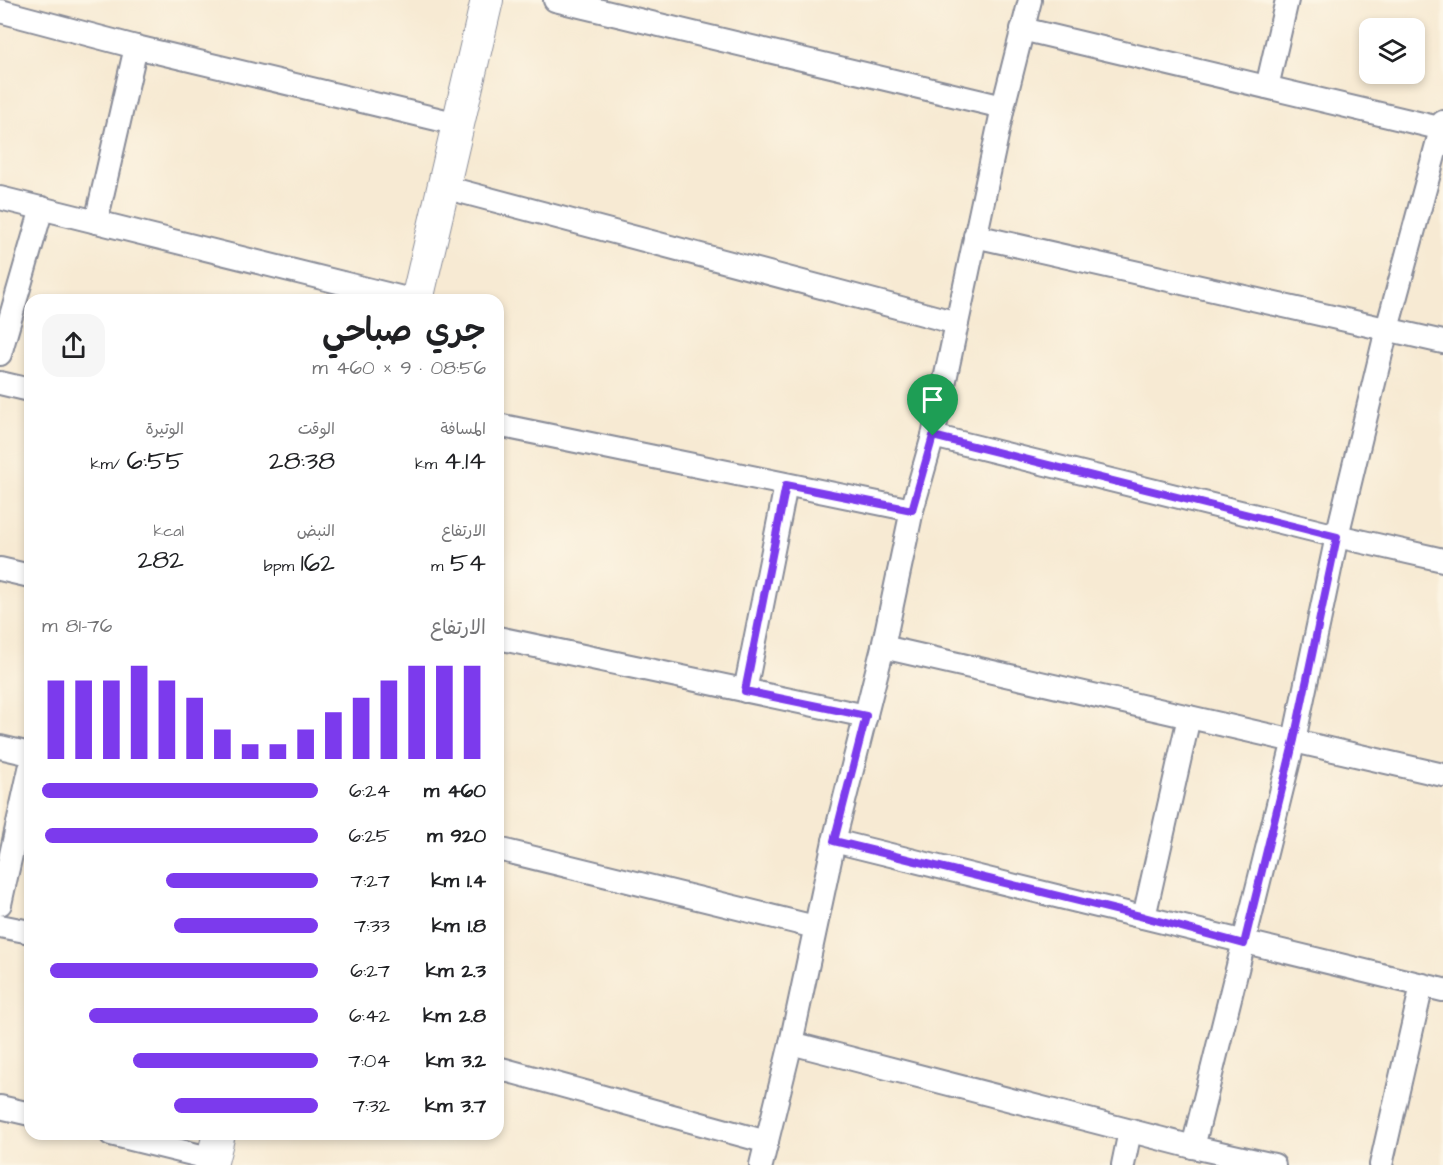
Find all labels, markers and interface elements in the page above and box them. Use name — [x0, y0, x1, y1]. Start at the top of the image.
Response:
map controls — [1359, 18, 1425, 84]
button: layers — [1359, 18, 1425, 84]
text: جري صباحي — [322, 308, 486, 354]
button: share — [42, 314, 105, 377]
text: 08:56 · 9 × 460 m — [312, 354, 486, 382]
pin — [907, 374, 958, 436]
icon: arrive — [916, 383, 949, 416]
text: الوتيرة — [145, 418, 184, 440]
text: الوقت — [298, 418, 335, 440]
text: المسافة — [440, 418, 486, 440]
text: 6:55 — [127, 443, 184, 479]
text: 28:38 — [269, 443, 335, 479]
text: 4.14 — [444, 443, 486, 479]
text: /km — [91, 453, 127, 475]
text: km — [415, 453, 444, 475]
text: kcal — [153, 520, 184, 542]
text: النبض — [297, 520, 335, 542]
text: الارتفاع — [441, 520, 486, 542]
text: 282 — [137, 542, 184, 578]
text: 162 — [300, 545, 335, 581]
text: 54 — [450, 545, 486, 581]
text: bpm — [264, 555, 300, 577]
text: m — [431, 555, 450, 577]
text: 76–81 m — [42, 612, 112, 640]
text: الارتفاع — [430, 614, 486, 642]
text: 6:24 — [349, 777, 390, 805]
text: 460 m — [424, 777, 486, 805]
text: 6:25 — [349, 822, 390, 850]
text: 920 m — [427, 822, 486, 850]
text: 7:27 — [351, 867, 390, 895]
text: 1.4 km — [431, 867, 486, 895]
text: 7:33 — [354, 912, 390, 940]
text: 1.8 km — [432, 912, 486, 940]
text: 6:27 — [350, 957, 390, 985]
text: 2.3 km — [426, 957, 486, 985]
text: 6:42 — [349, 1002, 390, 1030]
text: 2.8 km — [423, 1002, 486, 1030]
text: 7:04 — [348, 1047, 390, 1075]
text: 3.2 km — [426, 1047, 486, 1075]
text: 7:32 — [353, 1092, 390, 1120]
text: 3.7 km — [425, 1092, 486, 1120]

